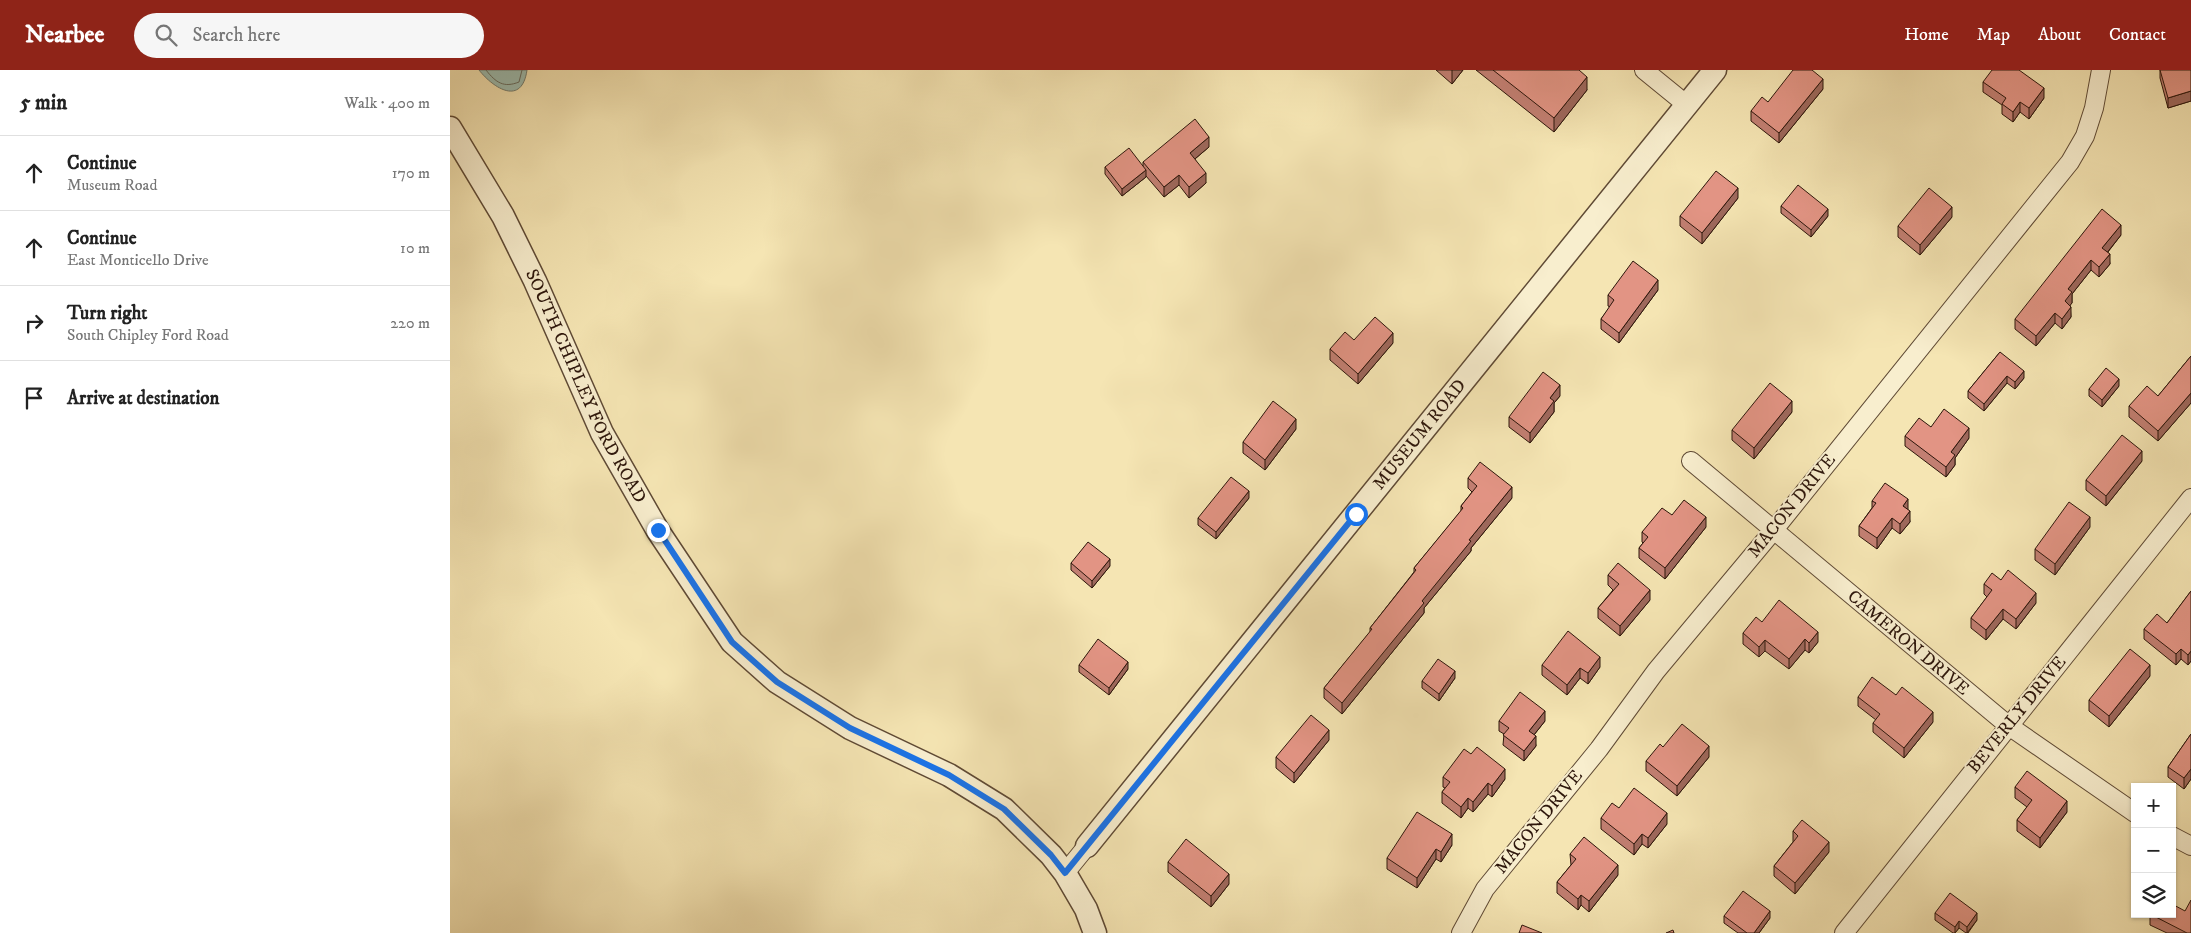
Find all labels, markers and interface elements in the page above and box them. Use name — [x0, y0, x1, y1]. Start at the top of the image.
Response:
search box — [134, 13, 484, 58]
text: Nearbee — [25, 20, 104, 50]
icon: search — [152, 21, 180, 49]
text: Search here — [192, 24, 280, 47]
text: Home — [1904, 24, 1949, 46]
text: Map — [1977, 24, 2010, 46]
text: About — [2038, 24, 2081, 46]
text: Contact — [2109, 24, 2166, 46]
text: 5 min — [20, 90, 67, 116]
text: Walk · 400 m — [344, 93, 430, 113]
text: Continue — [67, 152, 137, 175]
icon: ahead — [20, 159, 48, 187]
text: 170 m — [392, 163, 430, 183]
text: Museum Road — [67, 175, 157, 195]
text: Continue — [67, 227, 137, 250]
icon: ahead — [20, 234, 48, 262]
text: 10 m — [400, 238, 430, 258]
text: East Monticello Drive — [67, 250, 209, 270]
street label: SOUTH CHIPLEY FORD ROAD — [520, 266, 651, 507]
text: Turn right — [67, 302, 147, 325]
icon: right — [20, 309, 48, 337]
text: 220 m — [390, 313, 430, 333]
text: South Chipley Ford Road — [67, 325, 229, 345]
street label: MUSEUM ROAD — [1368, 375, 1471, 495]
icon: arrive — [20, 384, 48, 412]
text: Arrive at destination — [67, 387, 219, 410]
street label: MACON DRIVE — [1743, 449, 1841, 563]
route start — [1345, 503, 1368, 526]
route end — [647, 519, 670, 542]
street label: CAMERON DRIVE — [1843, 586, 1974, 701]
street label: BEVERLY DRIVE — [1963, 652, 2071, 778]
street label: MACON DRIVE — [1490, 765, 1588, 879]
map controls — [2131, 783, 2176, 918]
button: + — [2131, 783, 2176, 828]
button: − — [2131, 828, 2176, 873]
button: layers — [2131, 873, 2176, 918]

